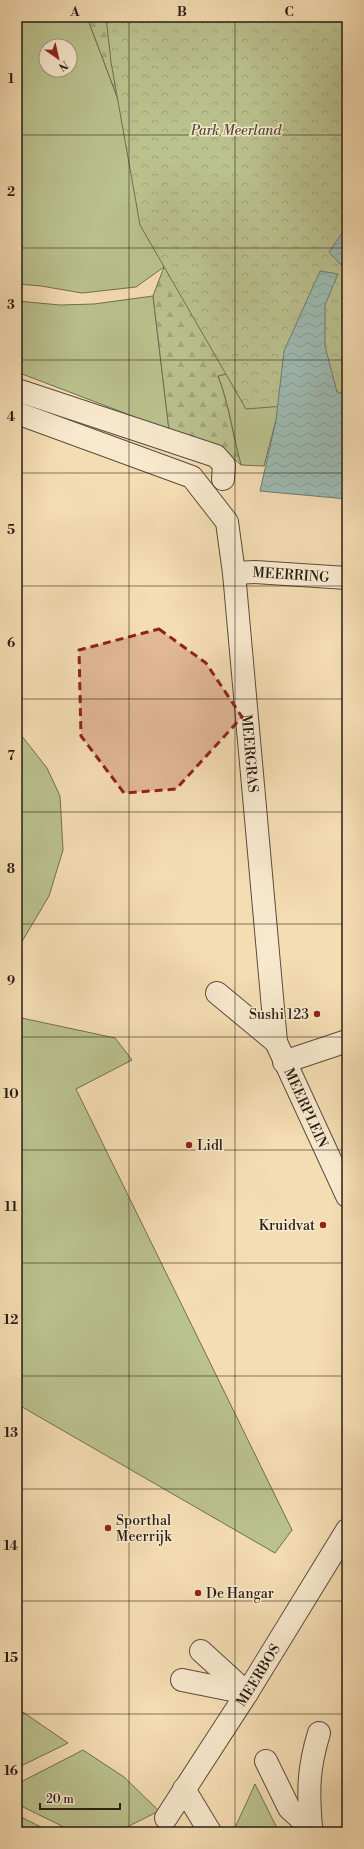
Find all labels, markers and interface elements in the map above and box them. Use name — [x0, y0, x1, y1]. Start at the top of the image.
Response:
text: A — [69, 4, 80, 20]
text: B — [177, 4, 187, 20]
text: C — [284, 4, 294, 20]
north arrow — [38, 38, 78, 78]
text: N — [55, 57, 71, 74]
text: 1 — [8, 71, 15, 87]
park label: Park Meerland — [190, 122, 282, 140]
text: 2 — [7, 184, 15, 200]
text: 3 — [7, 297, 15, 313]
text: 4 — [7, 409, 16, 425]
text: 5 — [7, 522, 15, 538]
street label: MEERRING — [252, 564, 331, 587]
text: 6 — [7, 635, 15, 651]
street label: MEERGRAS — [237, 714, 262, 794]
text: 7 — [7, 748, 15, 764]
text: 8 — [7, 861, 15, 877]
text: 9 — [7, 973, 15, 989]
place label: Sushi 123 — [249, 1006, 309, 1024]
marker: Sushi 123 — [312, 1009, 322, 1019]
street label: MEERPLEIN — [279, 1065, 332, 1151]
text: 10 — [3, 1086, 19, 1102]
place label: Lidl — [197, 1137, 223, 1155]
marker: Lidl — [184, 1140, 194, 1150]
text: 11 — [5, 1199, 18, 1215]
place label: Kruidvat — [259, 1217, 315, 1235]
marker: Kruidvat — [318, 1220, 328, 1230]
text: 12 — [4, 1312, 18, 1328]
text: 13 — [4, 1425, 18, 1441]
place label: Sporthal Meerrijk — [116, 1512, 172, 1546]
marker: Sporthal Meerrijk — [103, 1523, 113, 1533]
text: 14 — [4, 1538, 18, 1554]
place label: De Hangar — [206, 1585, 274, 1603]
marker: De Hangar — [193, 1588, 203, 1598]
street label: MEERBOS — [233, 1641, 285, 1710]
text: 15 — [4, 1650, 18, 1666]
text: 16 — [4, 1763, 18, 1779]
scale bar — [40, 1785, 120, 1811]
text: 20 m — [46, 1792, 74, 1807]

